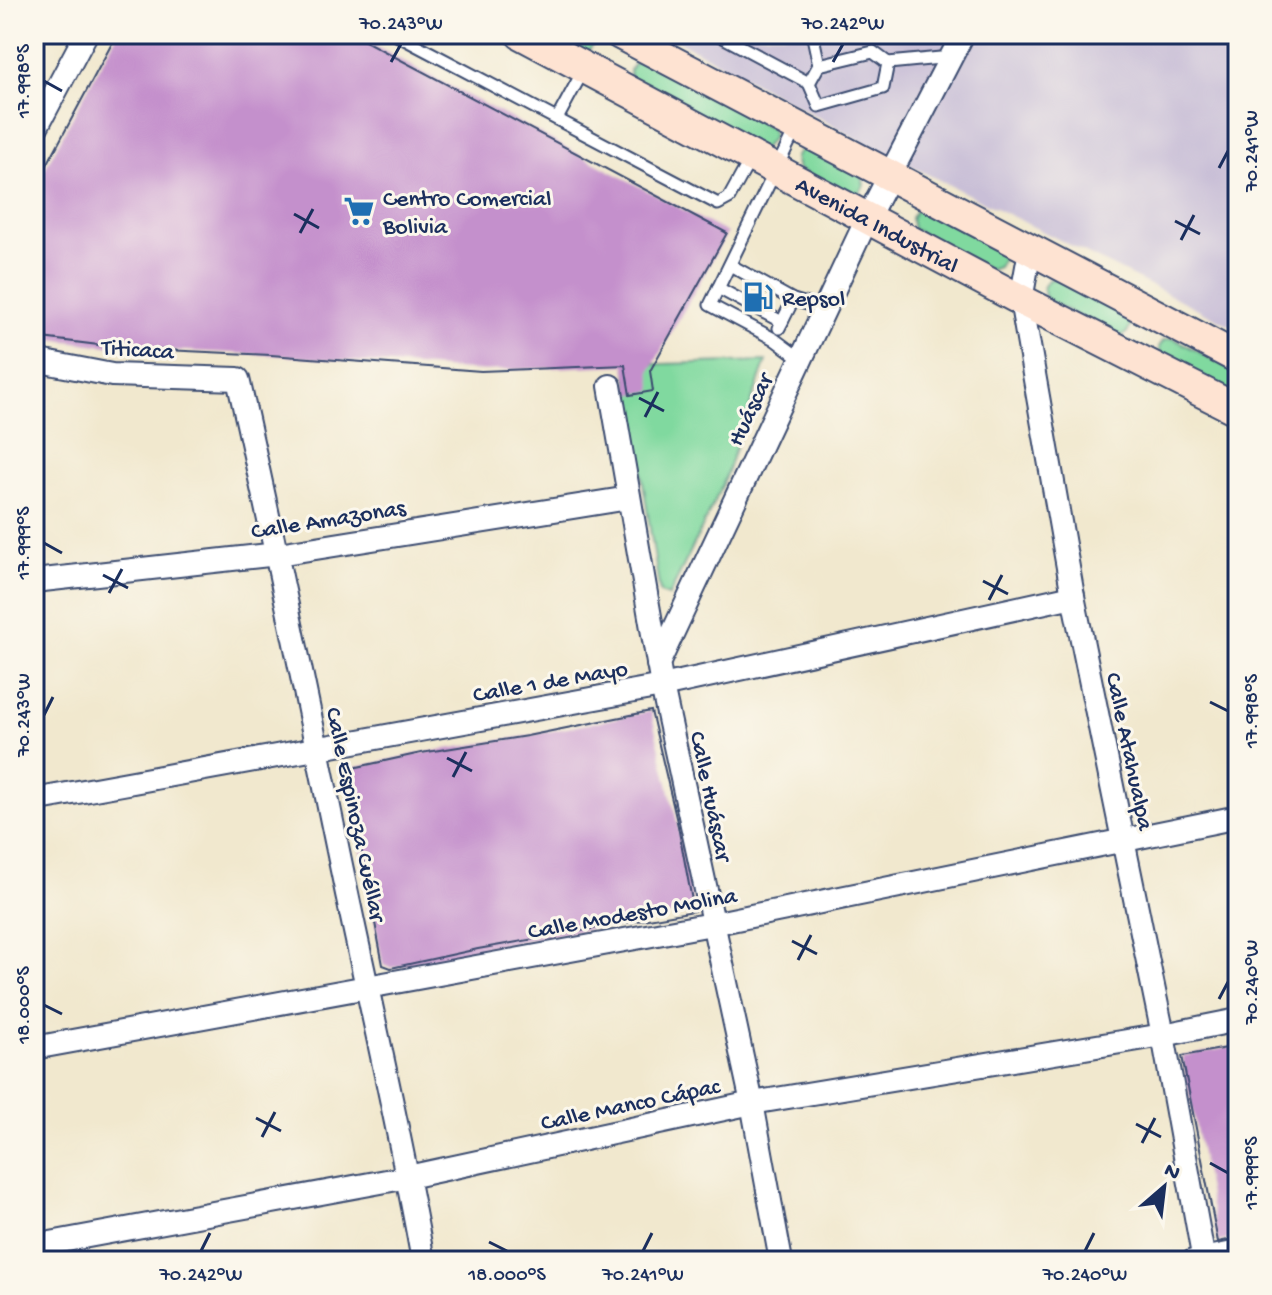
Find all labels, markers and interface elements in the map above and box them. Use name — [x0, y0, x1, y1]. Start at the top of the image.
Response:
text: 70.243°W — [358, 14, 443, 37]
text: 70.242°W — [800, 14, 885, 37]
text: 17.998°S — [14, 43, 37, 119]
text: 70.241°W — [1242, 110, 1265, 193]
street label: Avenida Industrial — [790, 172, 962, 282]
place label: Centro Comercial Bolivia — [382, 186, 552, 243]
supermarket icon: Centro Comercial Bolivia — [342, 194, 376, 228]
fuel station icon: Repsol — [741, 280, 775, 314]
place label: Repsol — [782, 286, 845, 315]
street label: Titicaca — [99, 334, 176, 369]
street label: Huáscar — [723, 367, 783, 452]
street label: Calle Amazonas — [249, 495, 409, 548]
text: 17.999°S — [14, 506, 37, 581]
street label: Calle 1 de Mayo — [471, 656, 630, 711]
street label: Calle Atahualpa — [1097, 670, 1159, 834]
text: 70.243°W — [14, 673, 37, 758]
text: 17.998°S — [1242, 673, 1265, 749]
street label: Calle Espinoza Cuéllar — [317, 705, 391, 927]
street label: Calle Huáscar — [681, 729, 737, 867]
street label: Calle Modesto Molina — [526, 883, 740, 948]
text: 70.240°W — [1242, 940, 1265, 1025]
text: 18.000°S — [14, 965, 37, 1045]
street label: Calle Manco Cápac — [539, 1073, 724, 1140]
text: 17.999°S — [1242, 1136, 1265, 1211]
north arrow — [1124, 1147, 1204, 1227]
text: N — [1159, 1158, 1184, 1188]
text: 70.242°W — [158, 1265, 243, 1288]
text: 18.000°S — [467, 1265, 547, 1288]
text: 70.241°W — [601, 1265, 684, 1288]
text: 70.240°W — [1042, 1265, 1127, 1288]

